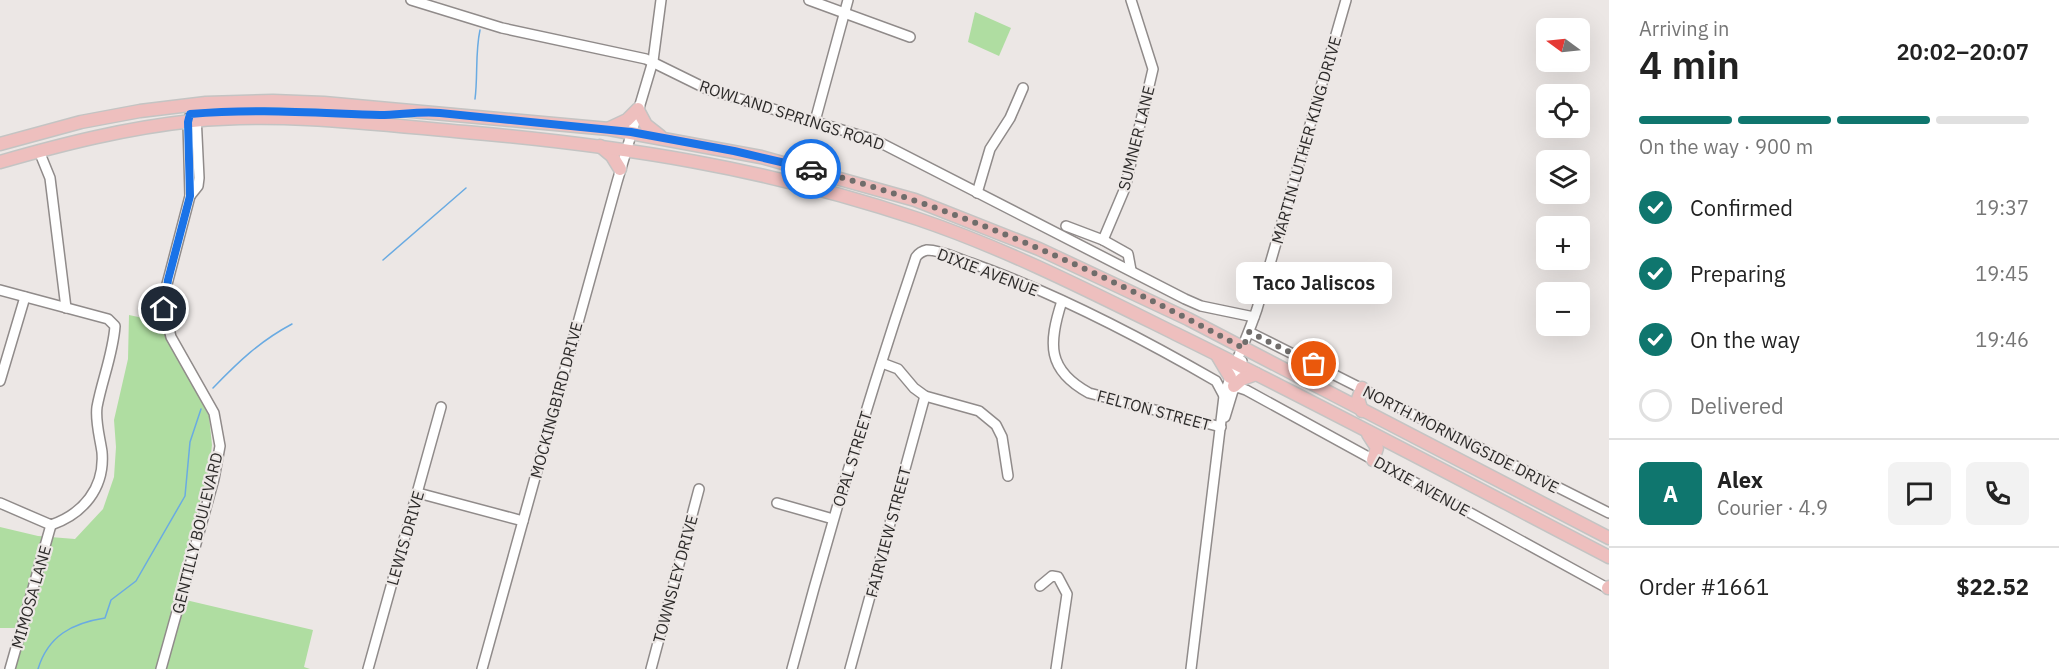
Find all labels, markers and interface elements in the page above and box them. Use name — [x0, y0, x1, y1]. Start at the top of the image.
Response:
text: Arriving in — [1639, 15, 1729, 42]
north arrow — [1536, 18, 1590, 72]
map controls — [1536, 18, 1590, 336]
street label: MARTIN LUTHER KING DRIVE — [1267, 34, 1345, 246]
text: 20:02–20:07 — [1896, 37, 2029, 66]
text: 4 min — [1639, 39, 1740, 90]
street label: ROWLAND SPRINGS ROAD — [697, 76, 887, 154]
street label: SUMNER LANE — [1113, 84, 1159, 192]
button: locate — [1536, 84, 1590, 138]
text: On the way · 900 m — [1639, 133, 1813, 160]
courier — [781, 139, 841, 199]
button: layers — [1536, 150, 1590, 204]
icon: car — [795, 153, 828, 186]
icon: check — [1639, 191, 1672, 224]
text: Confirmed — [1690, 193, 1793, 222]
text: 19:37 — [1975, 194, 2029, 221]
button: + — [1536, 216, 1590, 270]
street label: DIXIE AVENUE — [935, 244, 1041, 300]
icon: check — [1639, 257, 1672, 290]
text: Preparing — [1690, 259, 1785, 288]
text: 19:45 — [1975, 260, 2029, 287]
callout: Taco Jaliscos — [1236, 262, 1392, 304]
text: Taco Jaliscos — [1253, 269, 1375, 296]
button: − — [1536, 282, 1590, 336]
pin — [138, 283, 189, 334]
icon: home — [147, 292, 180, 325]
street label: MOCKINGBIRD DRIVE — [525, 320, 587, 480]
icon: check — [1639, 323, 1672, 356]
text: On the way — [1690, 325, 1800, 354]
text: 19:46 — [1975, 326, 2029, 353]
pin — [1288, 338, 1339, 389]
icon: bag — [1297, 347, 1330, 380]
street label: NORTH MORNINGSIDE DRIVE — [1360, 381, 1562, 497]
street label: FELTON STREET — [1095, 385, 1213, 435]
text: Delivered — [1690, 391, 1784, 420]
street label: OPAL STREET — [828, 409, 876, 509]
street label: GENTILLY BOULEVARD — [167, 450, 227, 616]
street label: DIXIE AVENUE — [1371, 451, 1473, 521]
button: chat — [1888, 462, 1951, 525]
button: phone — [1966, 462, 2029, 525]
street label: FAIRVIEW STREET — [861, 464, 915, 600]
text: Alex — [1717, 465, 1763, 494]
text: A — [1663, 479, 1678, 508]
street label: LEWIS DRIVE — [382, 488, 428, 588]
text: Courier · 4.9 — [1717, 494, 1828, 521]
street label: TOWNSLEY DRIVE — [648, 513, 702, 645]
street label: MIMOSA LANE — [7, 543, 55, 651]
text: Order #1661 — [1639, 572, 1769, 601]
text: $22.52 — [1956, 572, 2029, 601]

